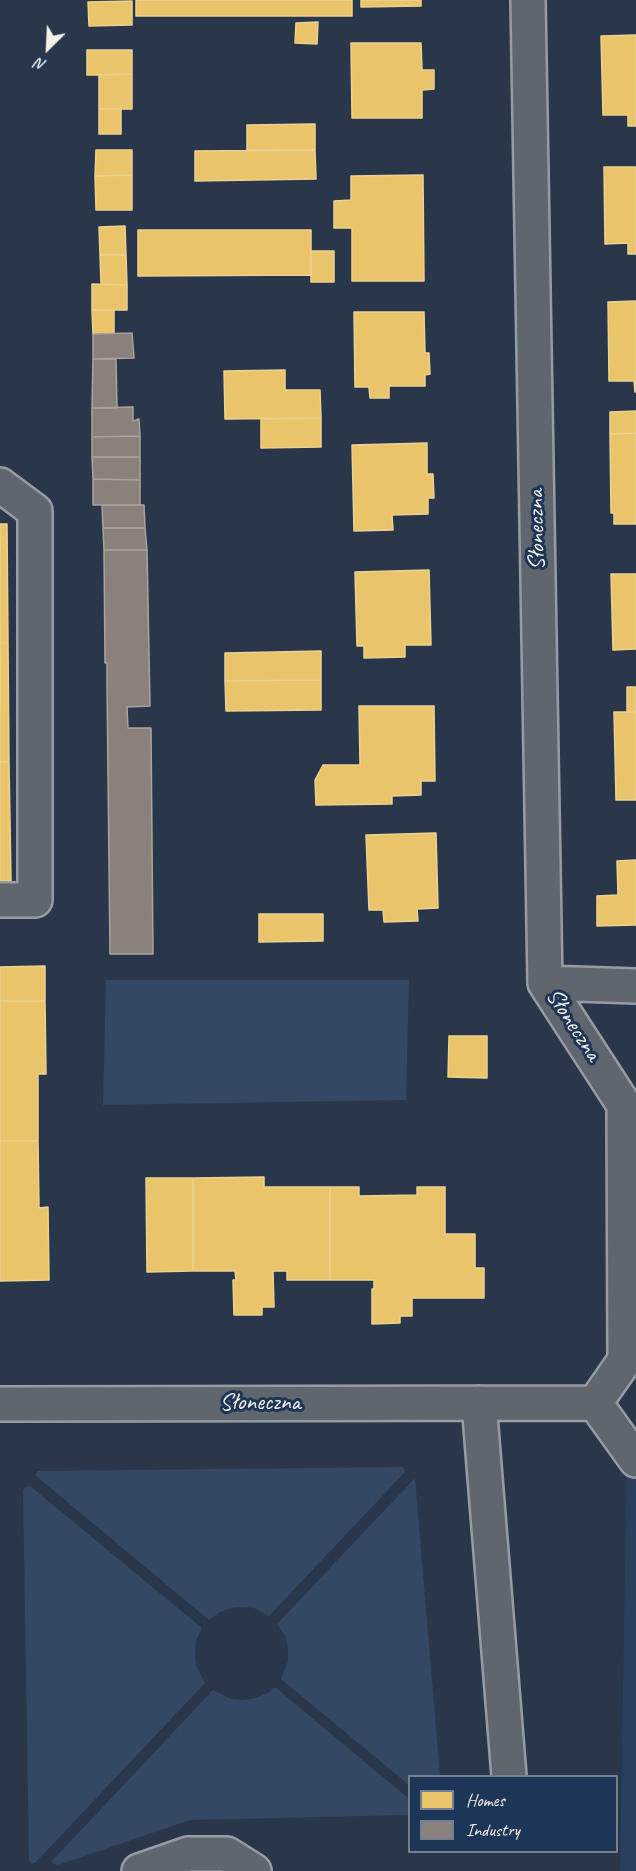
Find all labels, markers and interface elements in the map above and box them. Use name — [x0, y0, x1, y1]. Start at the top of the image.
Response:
north arrow — [18, 18, 78, 78]
text: N — [32, 53, 49, 76]
street label: Słoneczna — [522, 489, 552, 571]
street label: Słoneczna — [539, 983, 607, 1067]
street label: Słoneczna — [220, 1389, 300, 1417]
legend — [408, 1775, 618, 1853]
text: Homes — [466, 1789, 505, 1811]
text: Industry — [466, 1819, 520, 1841]

